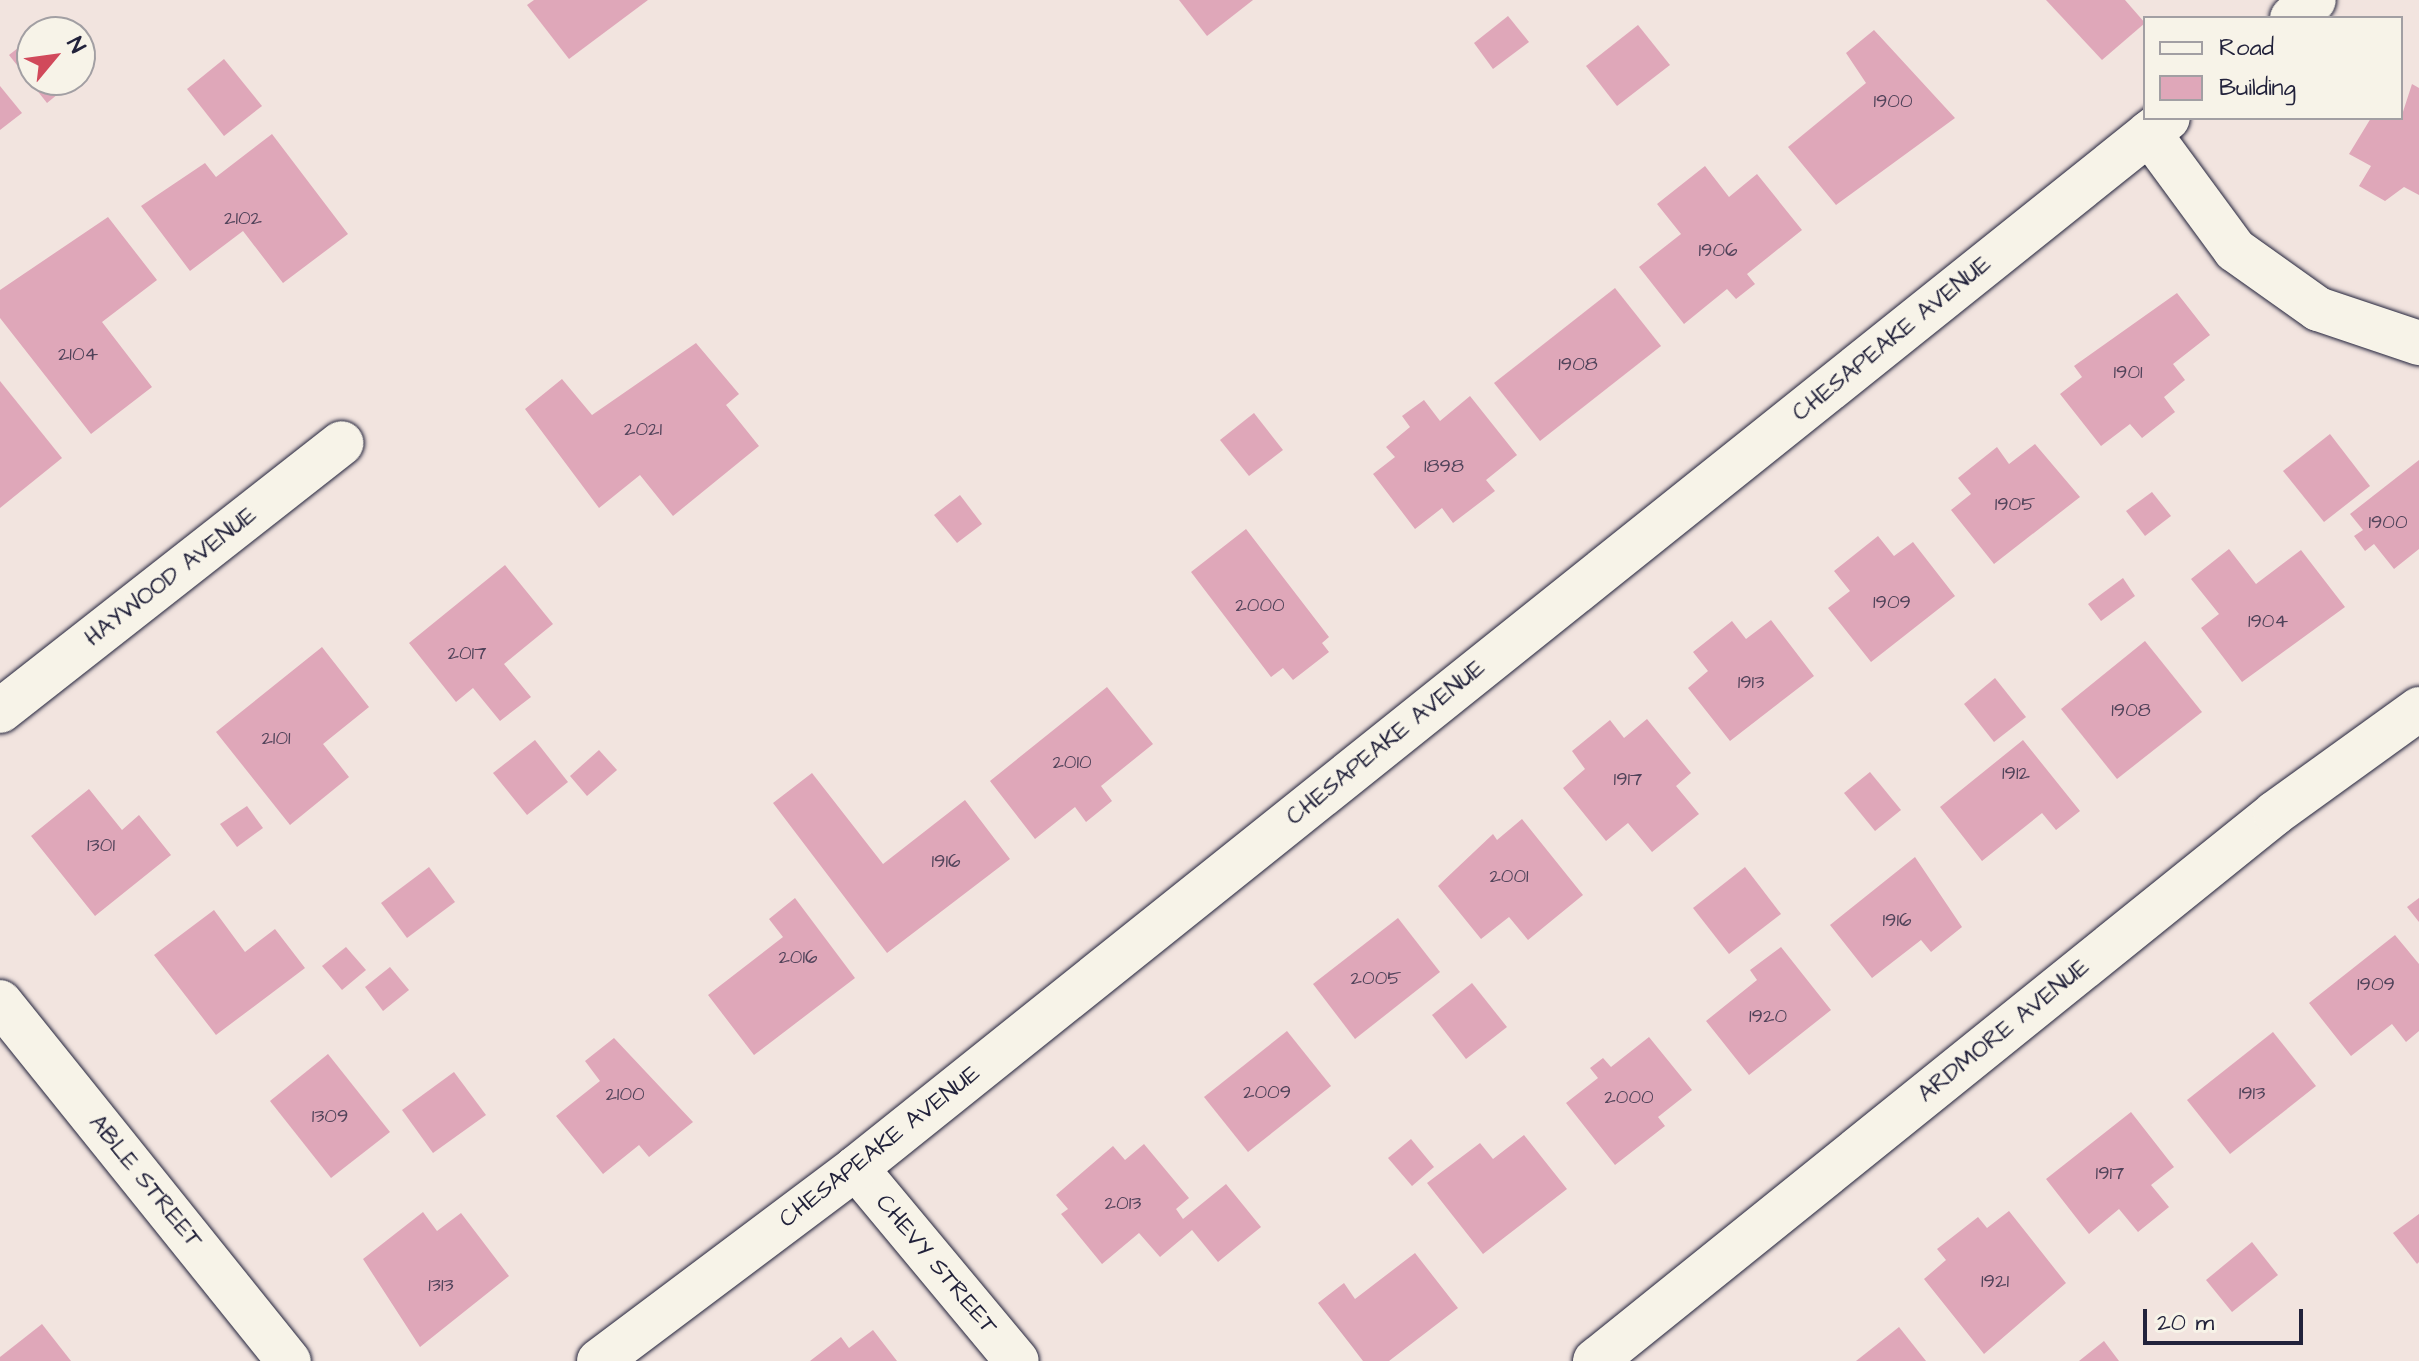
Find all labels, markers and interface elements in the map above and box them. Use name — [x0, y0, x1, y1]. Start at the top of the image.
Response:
north arrow — [16, 16, 96, 96]
legend — [2143, 16, 2403, 120]
text: Road — [2219, 31, 2274, 65]
text: N — [59, 32, 93, 59]
text: Building — [2219, 71, 2296, 105]
house number: 1900 — [1873, 89, 1913, 113]
house number: 2102 — [224, 206, 262, 230]
house number: 1906 — [1698, 238, 1738, 262]
street label: CHESAPEAKE AVENUE — [1787, 250, 1997, 428]
house number: 2104 — [58, 342, 98, 366]
house number: 1908 — [1558, 352, 1598, 376]
house number: 1901 — [2113, 360, 2143, 384]
house number: 2021 — [624, 417, 662, 441]
house number: 1898 — [1424, 454, 1464, 478]
house number: 1905 — [1995, 492, 2035, 516]
street label: HAYWOOD AVENUE — [79, 501, 263, 653]
house number: 1900 — [2368, 510, 2408, 534]
house number: 1909 — [1873, 590, 1911, 614]
house number: 2000 — [1235, 593, 1285, 617]
house number: 1904 — [2248, 609, 2288, 633]
house number: 2017 — [448, 641, 486, 665]
street label: CHESAPEAKE AVENUE — [1281, 654, 1491, 832]
house number: 1913 — [1738, 670, 1764, 694]
house number: 1908 — [2111, 698, 2151, 722]
house number: 2101 — [261, 726, 291, 750]
house number: 2010 — [1052, 750, 1092, 774]
house number: 1912 — [2002, 761, 2030, 785]
house number: 1917 — [1614, 767, 1642, 791]
house number: 1301 — [87, 833, 115, 857]
house number: 1916 — [931, 849, 961, 873]
house number: 2001 — [1489, 864, 1529, 888]
house number: 1916 — [1882, 908, 1912, 932]
house number: 2016 — [778, 945, 818, 969]
street label: ARDMORE AVENUE — [1912, 953, 2096, 1109]
house number: 2005 — [1351, 966, 1401, 990]
house number: 1909 — [2357, 972, 2395, 996]
house number: 1920 — [1749, 1004, 1787, 1028]
street label: CHESAPEAKE AVENUE — [774, 1060, 986, 1234]
house number: 2009 — [1243, 1080, 1291, 1104]
house number: 1913 — [2239, 1081, 2265, 1105]
house number: 2100 — [605, 1082, 645, 1106]
house number: 2000 — [1604, 1085, 1654, 1109]
house number: 1309 — [312, 1104, 348, 1128]
street label: ABLE STREET — [82, 1109, 208, 1255]
house number: 1917 — [2096, 1161, 2124, 1185]
street label: CHEVY STREET — [869, 1189, 1003, 1341]
house number: 2013 — [1105, 1191, 1141, 1215]
house number: 1921 — [1981, 1269, 2009, 1293]
house number: 1313 — [428, 1273, 454, 1297]
scale bar — [2147, 1293, 2307, 1343]
text: 20 m — [2157, 1306, 2214, 1340]

